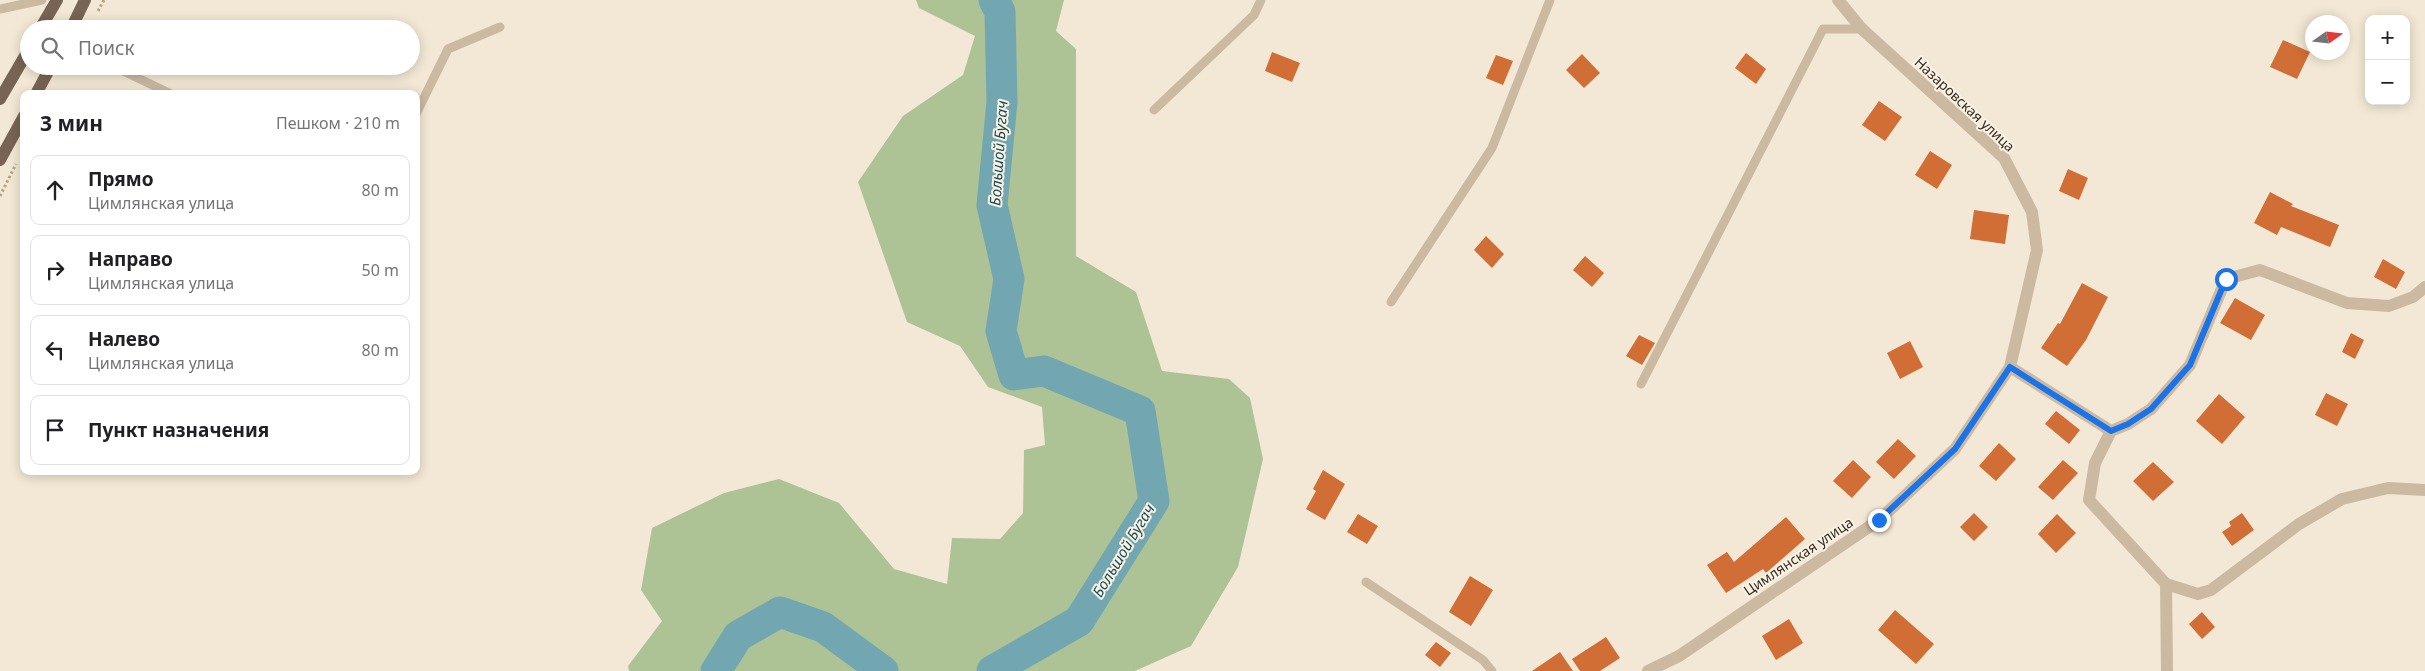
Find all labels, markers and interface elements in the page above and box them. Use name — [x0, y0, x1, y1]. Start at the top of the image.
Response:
north arrow — [2305, 15, 2350, 60]
map controls — [2365, 15, 2410, 105]
button: + — [2365, 15, 2410, 60]
search box — [20, 20, 420, 75]
icon: search — [38, 34, 66, 62]
text: Поиск — [78, 35, 134, 61]
street label: Назаровская улица — [1911, 52, 2019, 156]
button: − — [2365, 60, 2410, 105]
water label: Большой Бугач — [984, 100, 1012, 206]
text: 3 мин — [40, 109, 103, 137]
text: Пешком · 210 m — [276, 112, 400, 134]
text: Прямо — [88, 166, 154, 192]
icon: ahead — [41, 176, 69, 204]
text: 80 m — [362, 179, 399, 201]
text: Цимлянская улица — [88, 192, 234, 214]
text: Направо — [88, 246, 173, 272]
icon: right — [41, 256, 69, 284]
text: 50 m — [362, 259, 399, 281]
route start — [2215, 268, 2238, 291]
text: Цимлянская улица — [88, 272, 234, 294]
text: Налево — [88, 326, 160, 352]
icon: left — [41, 336, 69, 364]
text: 80 m — [362, 339, 399, 361]
text: Цимлянская улица — [88, 352, 234, 374]
icon: arrive — [41, 416, 69, 444]
text: Пункт назначения — [88, 417, 269, 443]
water label: Большой Бугач — [1087, 500, 1159, 600]
route end — [1868, 509, 1891, 532]
street label: Цимлянская улица — [1740, 512, 1856, 600]

